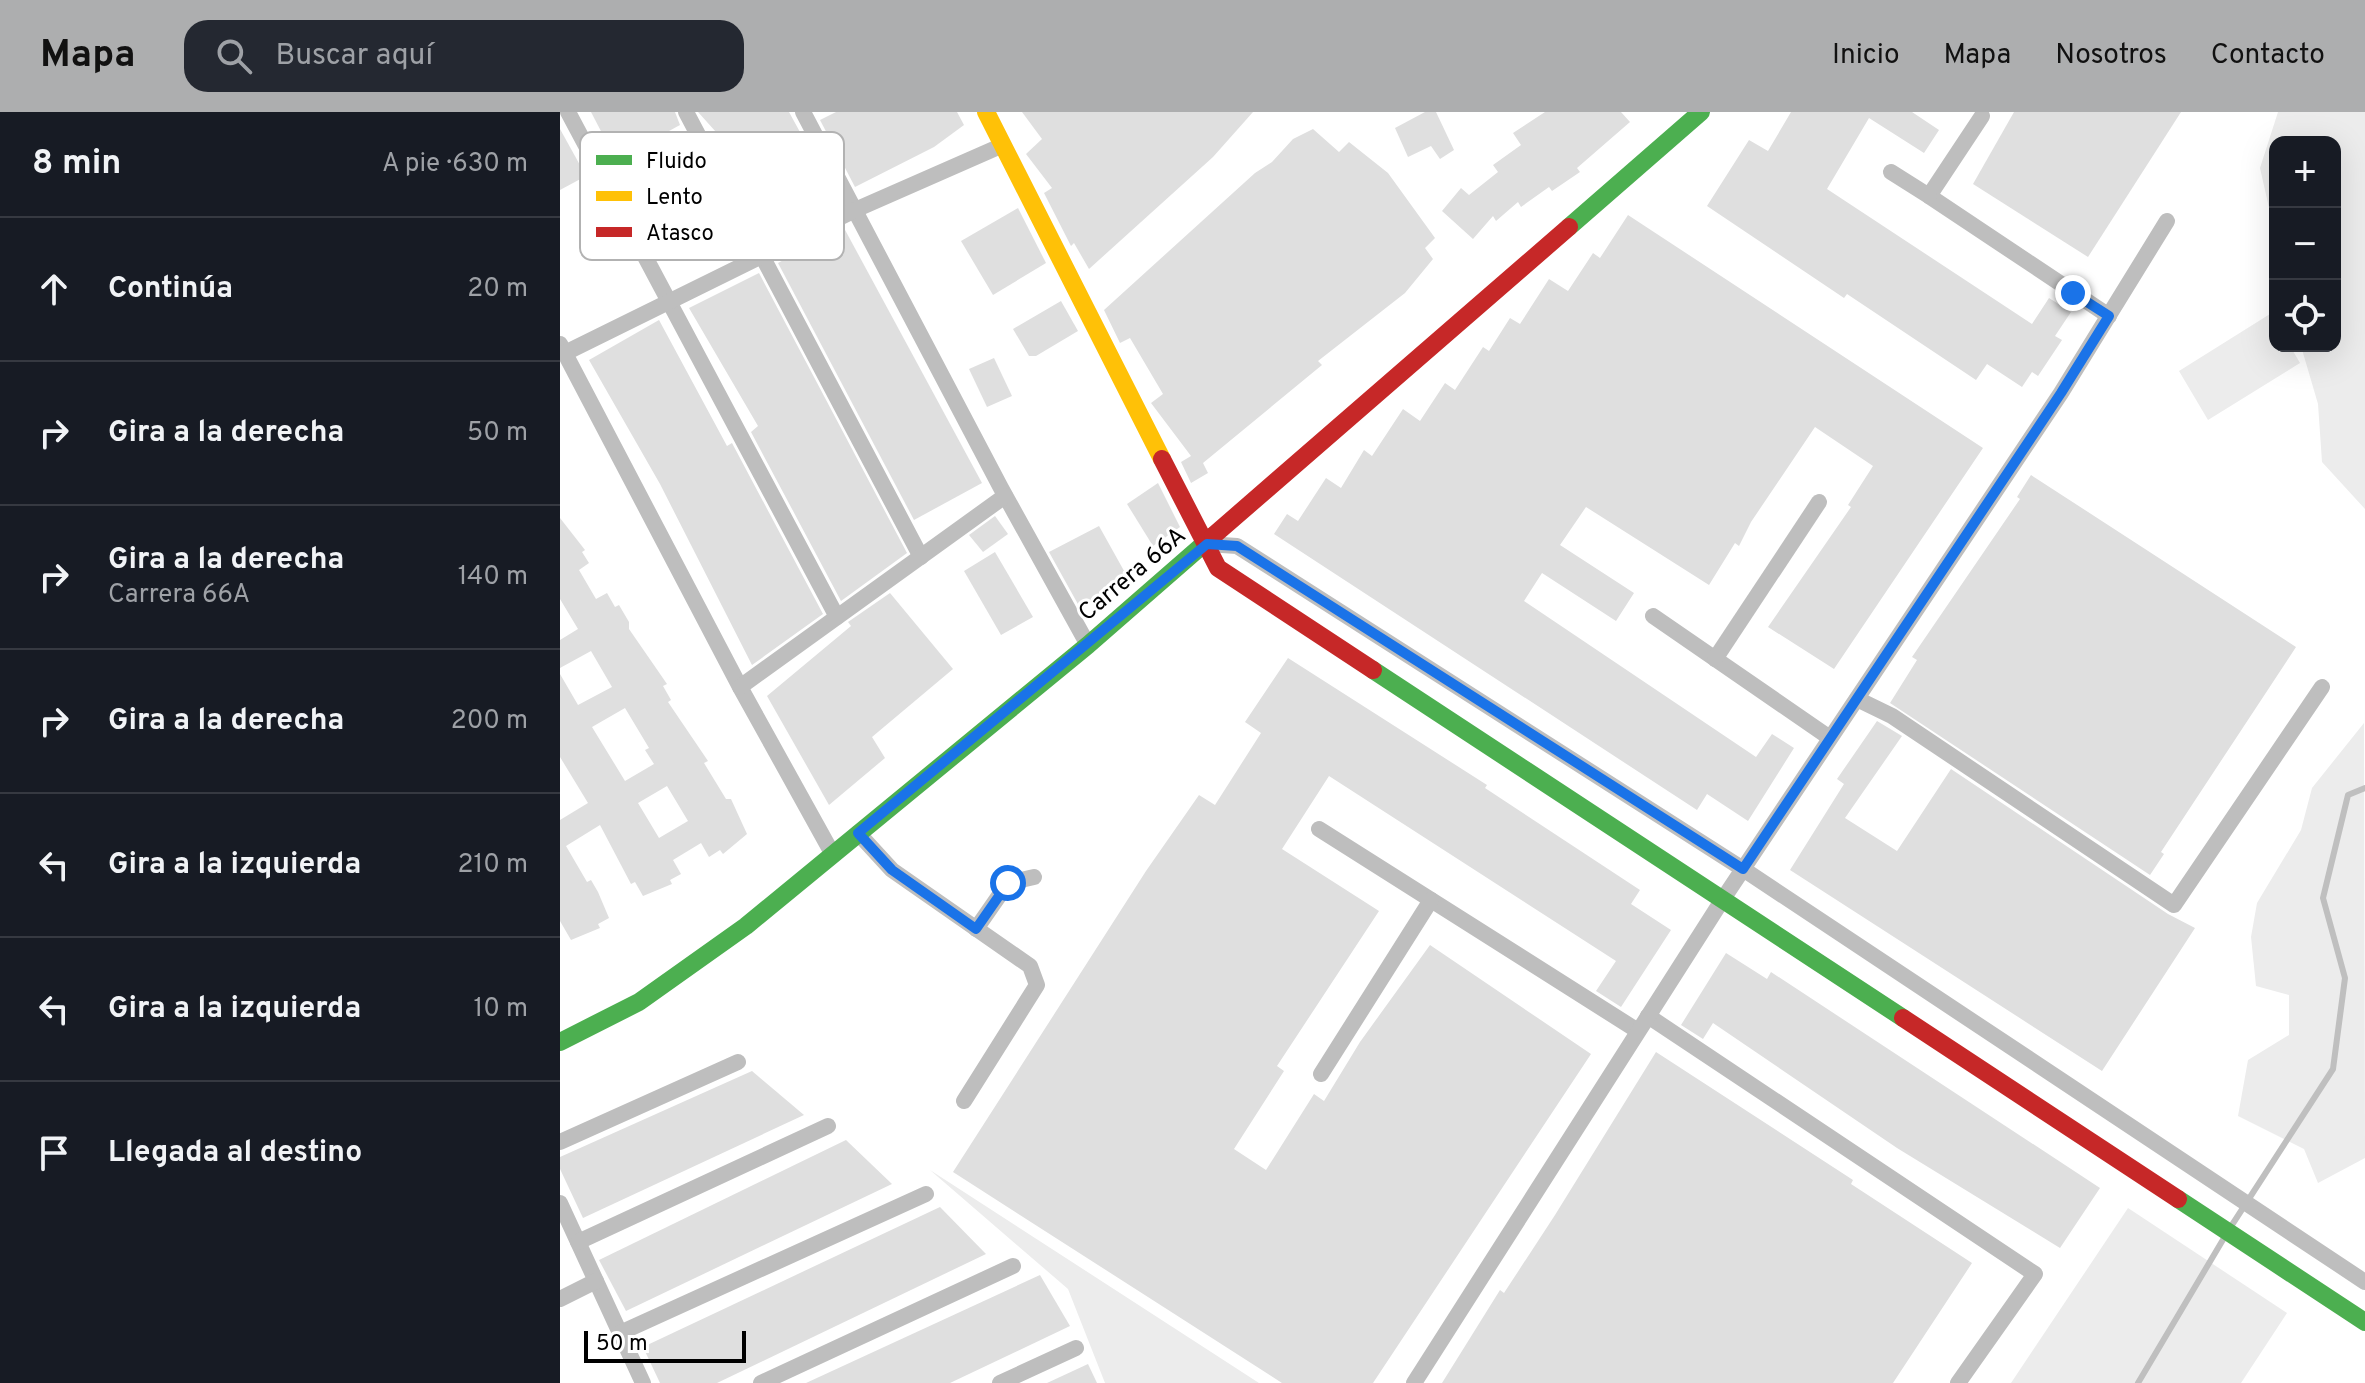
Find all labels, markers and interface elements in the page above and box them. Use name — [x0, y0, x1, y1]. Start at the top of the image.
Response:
search box — [184, 20, 744, 92]
text: Mapa — [40, 32, 136, 81]
icon: search — [212, 34, 256, 78]
text: Buscar aquí — [276, 38, 433, 75]
text: Inicio — [1832, 38, 1900, 74]
text: Mapa — [1944, 38, 2011, 74]
text: Nosotros — [2055, 38, 2167, 74]
text: Contacto — [2211, 38, 2325, 74]
legend — [580, 132, 844, 260]
map controls — [2269, 136, 2341, 352]
button: + — [2269, 136, 2341, 208]
text: 8 min — [32, 143, 121, 186]
text: A pie · 630 m — [382, 148, 528, 181]
text: Fluido — [646, 149, 707, 176]
text: Lento — [646, 185, 703, 212]
button: − — [2269, 208, 2341, 280]
text: Atasco — [646, 221, 714, 248]
icon: ahead — [32, 267, 76, 311]
text: Continúa — [108, 271, 233, 308]
text: 20 m — [467, 273, 528, 306]
route end — [2055, 275, 2091, 311]
button: locate — [2269, 280, 2341, 352]
icon: right — [32, 411, 76, 455]
text: Gira a la derecha — [108, 415, 344, 452]
text: 50 m — [467, 417, 528, 450]
street label: Carrera 66A — [1073, 521, 1193, 629]
text: Gira a la derecha — [108, 542, 344, 579]
icon: right — [32, 555, 76, 599]
text: 140 m — [458, 561, 528, 594]
text: Carrera 66A — [108, 579, 250, 612]
icon: right — [32, 699, 76, 743]
text: Gira a la derecha — [108, 703, 344, 740]
text: 200 m — [451, 705, 528, 738]
icon: left — [32, 843, 76, 887]
text: Gira a la izquierda — [108, 847, 361, 884]
text: 210 m — [458, 849, 528, 882]
route start — [990, 865, 1026, 901]
icon: left — [32, 987, 76, 1031]
text: Gira a la izquierda — [108, 991, 361, 1028]
text: 10 m — [473, 993, 528, 1026]
icon: arrive — [32, 1131, 76, 1175]
text: Llegada al destino — [108, 1135, 362, 1172]
scale bar — [584, 1327, 746, 1363]
text: 50 m — [596, 1331, 648, 1358]

